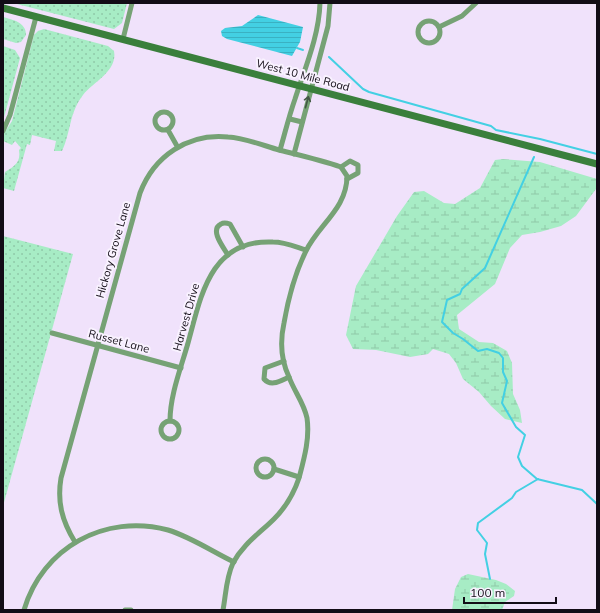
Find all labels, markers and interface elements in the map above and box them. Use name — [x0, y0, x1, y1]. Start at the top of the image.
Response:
street label: West 10 Mile Road — [255, 56, 351, 94]
one-way arrow — [304, 96, 311, 109]
street label: Hickory Grove Lane — [93, 200, 133, 300]
street label: Harvest Drive — [170, 282, 202, 352]
street label: Russet Lane — [87, 326, 151, 356]
scale bar — [464, 579, 556, 605]
text: 100 m — [470, 585, 505, 600]

